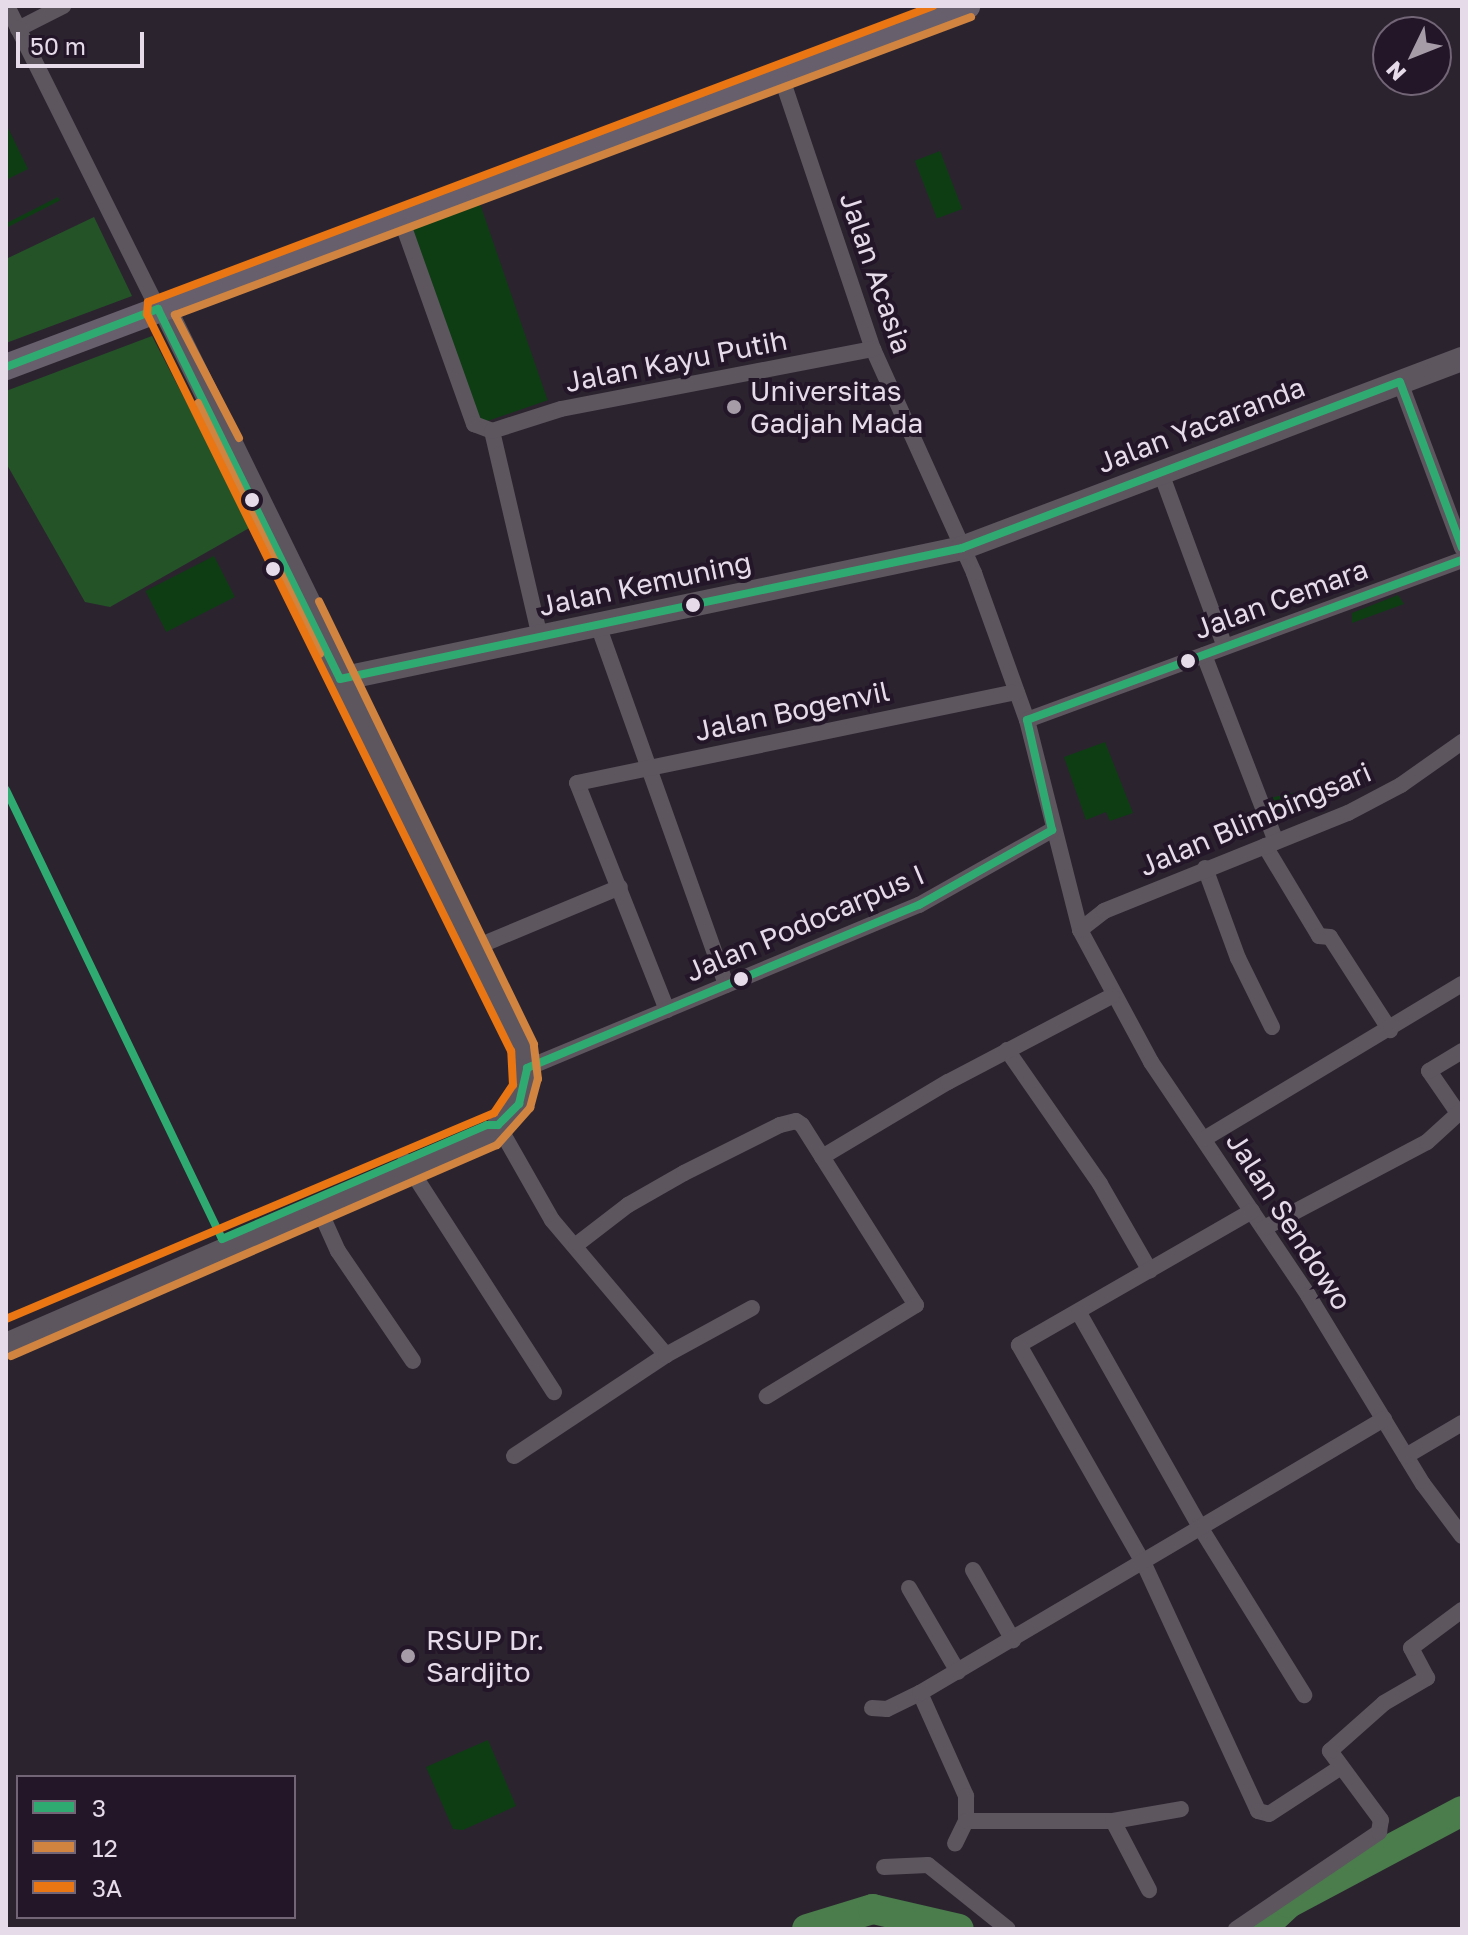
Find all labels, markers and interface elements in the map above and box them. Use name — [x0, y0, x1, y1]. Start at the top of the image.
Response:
scale bar — [20, 16, 148, 66]
north arrow — [1372, 16, 1452, 96]
text: 50 m — [30, 31, 86, 60]
text: N — [1380, 56, 1411, 87]
street label: Jalan Acasia — [833, 188, 919, 358]
street label: Jalan Kayu Putih — [562, 323, 790, 399]
street label: Jalan Yacaranda — [1092, 370, 1310, 480]
place label: Universitas Gadjah Mada — [750, 374, 923, 440]
marker: Universitas Gadjah Mada — [725, 398, 743, 416]
unlabelled marker — [244, 492, 260, 508]
street label: Jalan Kemuning — [536, 545, 754, 623]
street label: Jalan Cemara — [1189, 552, 1373, 646]
unlabelled marker — [265, 561, 281, 577]
unlabelled marker — [685, 597, 701, 613]
unlabelled marker — [1180, 653, 1196, 669]
street label: Jalan Bogenvil — [692, 674, 892, 748]
street label: Jalan Blimbingsari — [1134, 755, 1376, 883]
street label: Jalan Podocarpus I — [681, 858, 929, 988]
unlabelled marker — [733, 971, 749, 987]
street label: Jalan Sendowo — [1219, 1126, 1359, 1316]
place label: RSUP Dr. Sardjito — [426, 1623, 544, 1689]
marker: RSUP Dr. Sardjito — [397, 1645, 419, 1667]
legend — [16, 1775, 296, 1919]
text: 3 — [92, 1793, 106, 1822]
text: 12 — [92, 1833, 118, 1862]
text: 3A — [92, 1873, 122, 1902]

